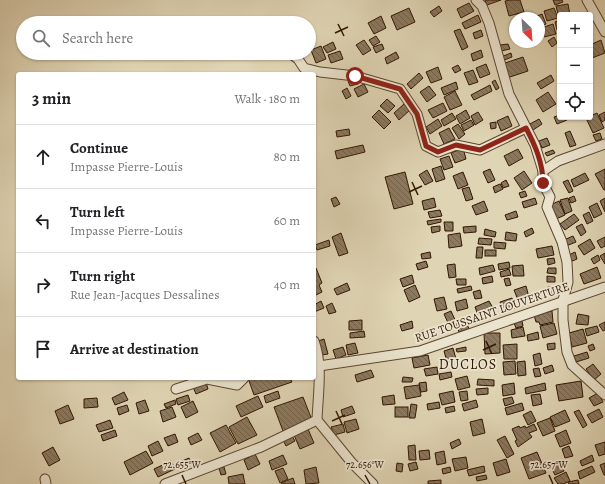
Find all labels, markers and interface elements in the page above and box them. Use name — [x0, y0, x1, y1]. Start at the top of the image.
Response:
north arrow — [509, 12, 545, 48]
map controls — [557, 12, 593, 120]
button: + — [557, 12, 593, 48]
search box — [16, 16, 316, 60]
icon: search — [30, 27, 52, 49]
text: Search here — [62, 28, 133, 48]
button: − — [557, 48, 593, 84]
route start — [346, 67, 364, 85]
button: locate — [557, 84, 593, 120]
text: 3 min — [32, 87, 71, 110]
text: Walk · 180 m — [234, 90, 300, 107]
text: Continue — [70, 138, 128, 158]
icon: ahead — [32, 146, 54, 168]
text: 80 m — [273, 148, 300, 165]
text: Impasse Pierre-Louis — [70, 158, 183, 175]
route end — [534, 174, 552, 192]
text: Turn left — [70, 202, 125, 222]
icon: left — [32, 210, 54, 232]
text: 60 m — [274, 212, 300, 229]
text: Impasse Pierre-Louis — [70, 222, 183, 239]
text: Turn right — [70, 266, 135, 286]
icon: right — [32, 274, 54, 296]
text: 40 m — [274, 276, 300, 293]
street label: RUE TOUSSAINT LOUVERTURE — [413, 278, 571, 346]
text: Rue Jean-Jacques Dessalines — [70, 286, 219, 303]
icon: arrive — [32, 338, 54, 360]
text: Arrive at destination — [70, 339, 199, 359]
district label: DUCLOS — [439, 355, 497, 374]
text: 72.655°W — [163, 458, 201, 471]
text: 72.656°W — [346, 458, 385, 471]
text: 72.657°W — [530, 458, 568, 471]

